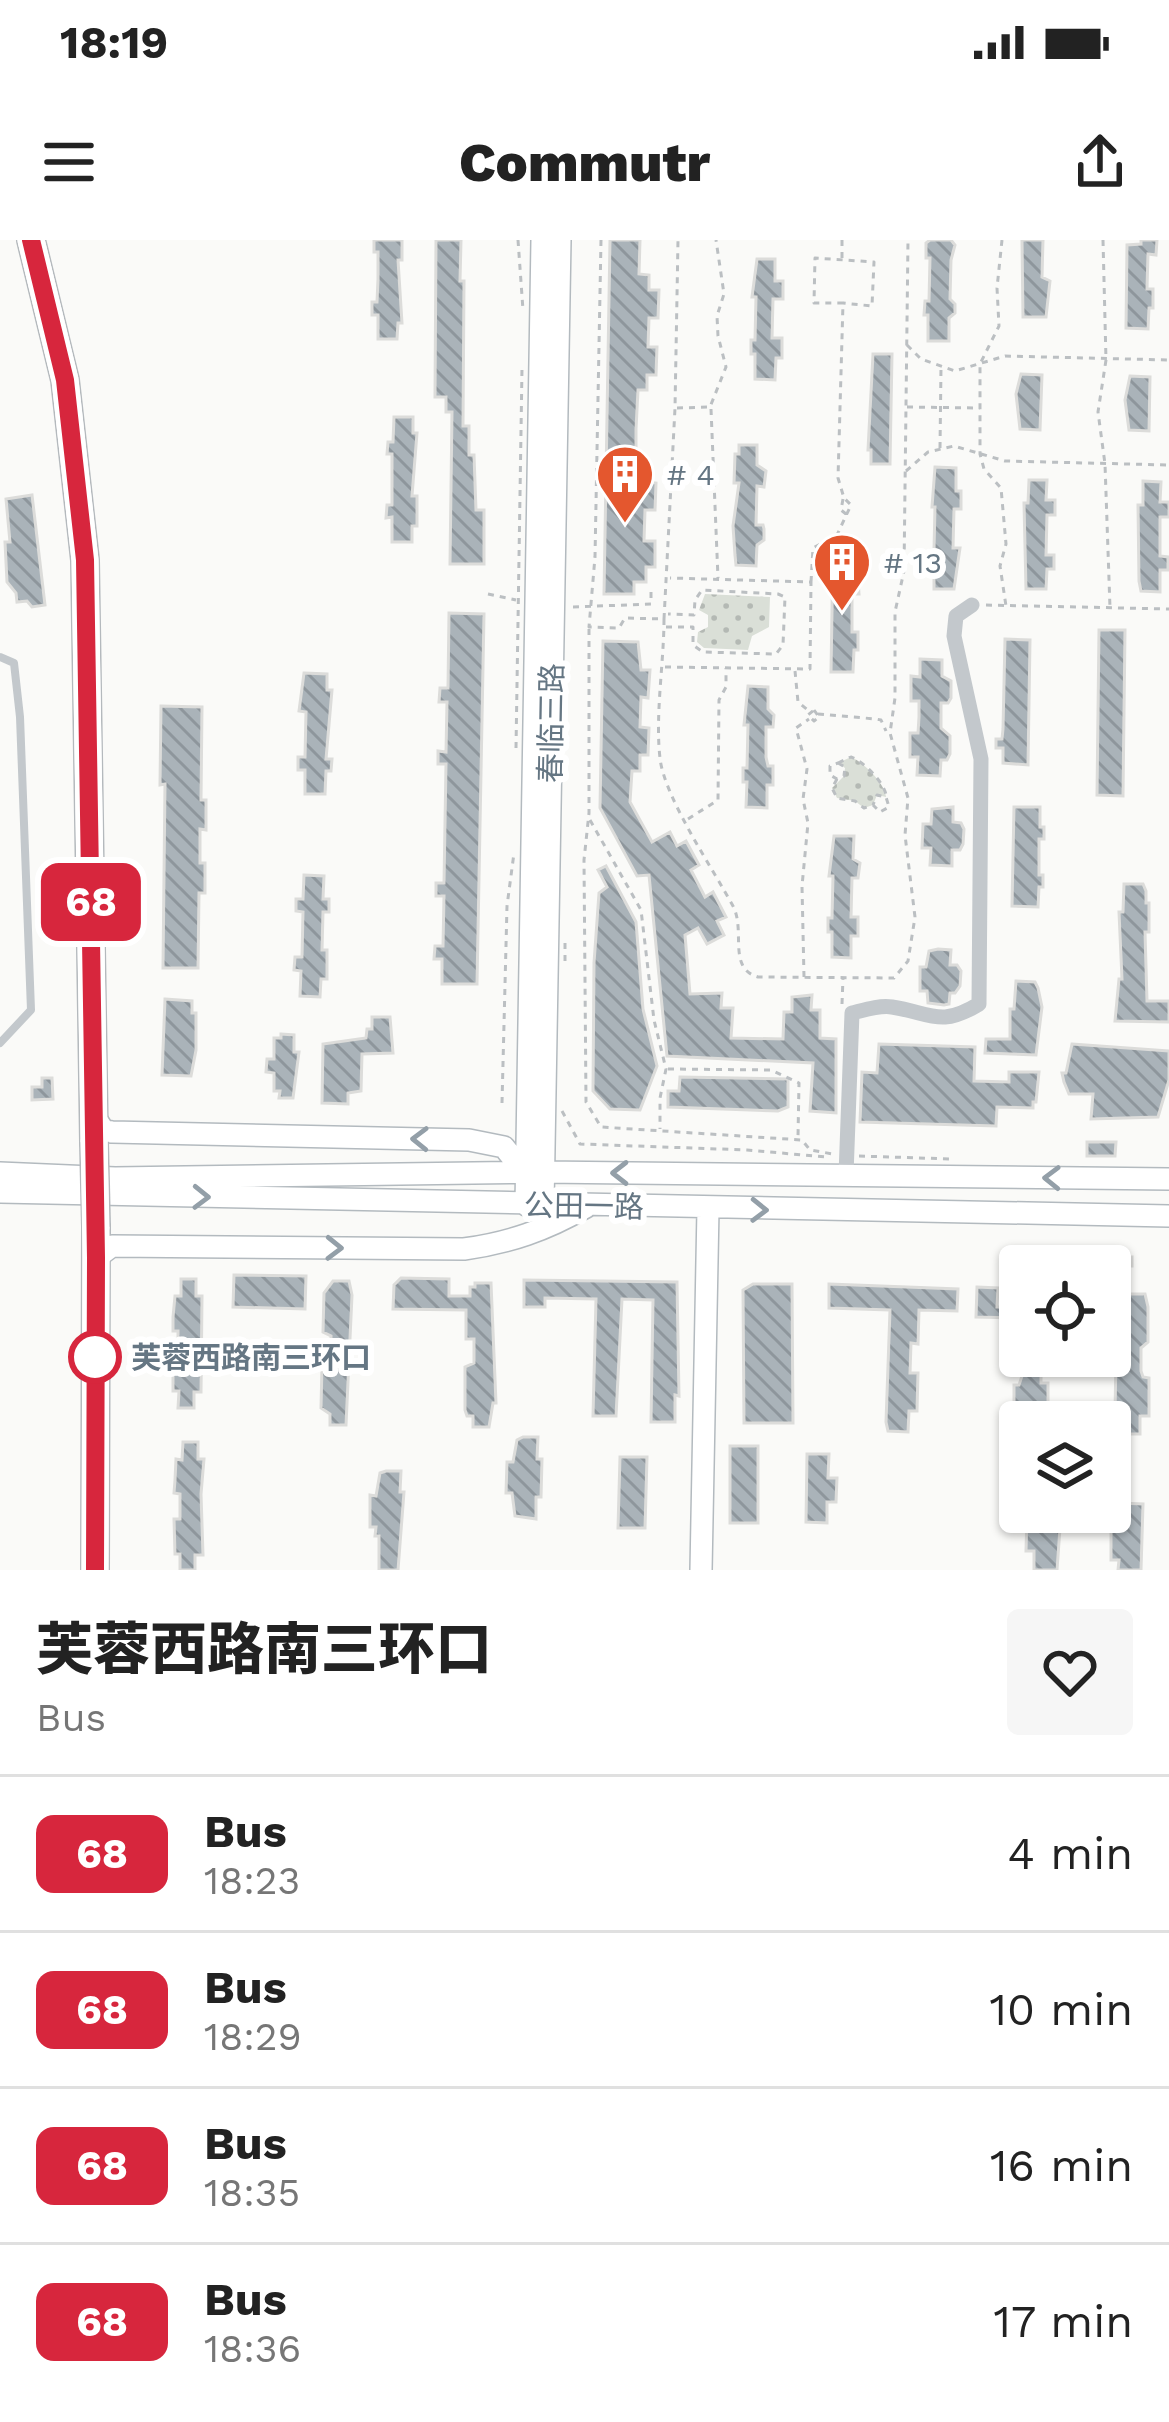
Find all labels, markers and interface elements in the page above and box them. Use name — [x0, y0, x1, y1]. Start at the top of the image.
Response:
text: 18:19 — [60, 16, 168, 69]
icon: menu — [36, 129, 102, 195]
icon: share — [1067, 129, 1133, 195]
text: Commutr — [459, 131, 710, 194]
building icon: # 4 — [594, 443, 656, 525]
place label: # 4 — [667, 457, 715, 492]
building icon: # 13 — [811, 531, 873, 613]
place label: # 13 — [884, 545, 942, 580]
street label: 春临三路 — [532, 663, 570, 783]
line badge: 68 — [37, 863, 145, 941]
text: 68 — [65, 877, 117, 926]
one-way arrow — [410, 1127, 429, 1153]
one-way arrow — [610, 1160, 628, 1186]
one-way arrow — [1042, 1165, 1061, 1191]
one-way arrow — [192, 1183, 211, 1209]
street label: 公田一路 — [524, 1187, 644, 1225]
one-way arrow — [750, 1196, 769, 1222]
one-way arrow — [326, 1235, 344, 1261]
map controls — [999, 1245, 1131, 1533]
button: locate — [999, 1245, 1131, 1377]
marker: 芙蓉西路南三环口 — [70, 1332, 120, 1382]
place label: 芙蓉西路南三环口 — [131, 1340, 371, 1375]
button: layers — [999, 1401, 1131, 1533]
button: heart — [1007, 1609, 1133, 1735]
text: 芙蓉西路南三环口 — [36, 1616, 492, 1683]
text: Bus — [36, 1695, 106, 1740]
text: Bus — [204, 1805, 287, 1858]
text: 4 min — [1007, 1827, 1133, 1880]
text: 68 — [76, 1829, 128, 1878]
text: 18:23 — [204, 1858, 300, 1903]
text: Bus — [204, 1961, 287, 2014]
text: 10 min — [989, 1983, 1133, 2036]
text: 68 — [76, 1985, 128, 2034]
text: 18:29 — [204, 2014, 302, 2059]
text: Bus — [204, 2117, 287, 2170]
text: 16 min — [990, 2139, 1133, 2192]
text: 68 — [76, 2141, 128, 2190]
text: 18:35 — [204, 2170, 300, 2215]
text: Bus — [204, 2273, 287, 2326]
text: 17 min — [993, 2295, 1133, 2348]
text: 68 — [76, 2297, 128, 2346]
text: 18:36 — [204, 2326, 301, 2371]

